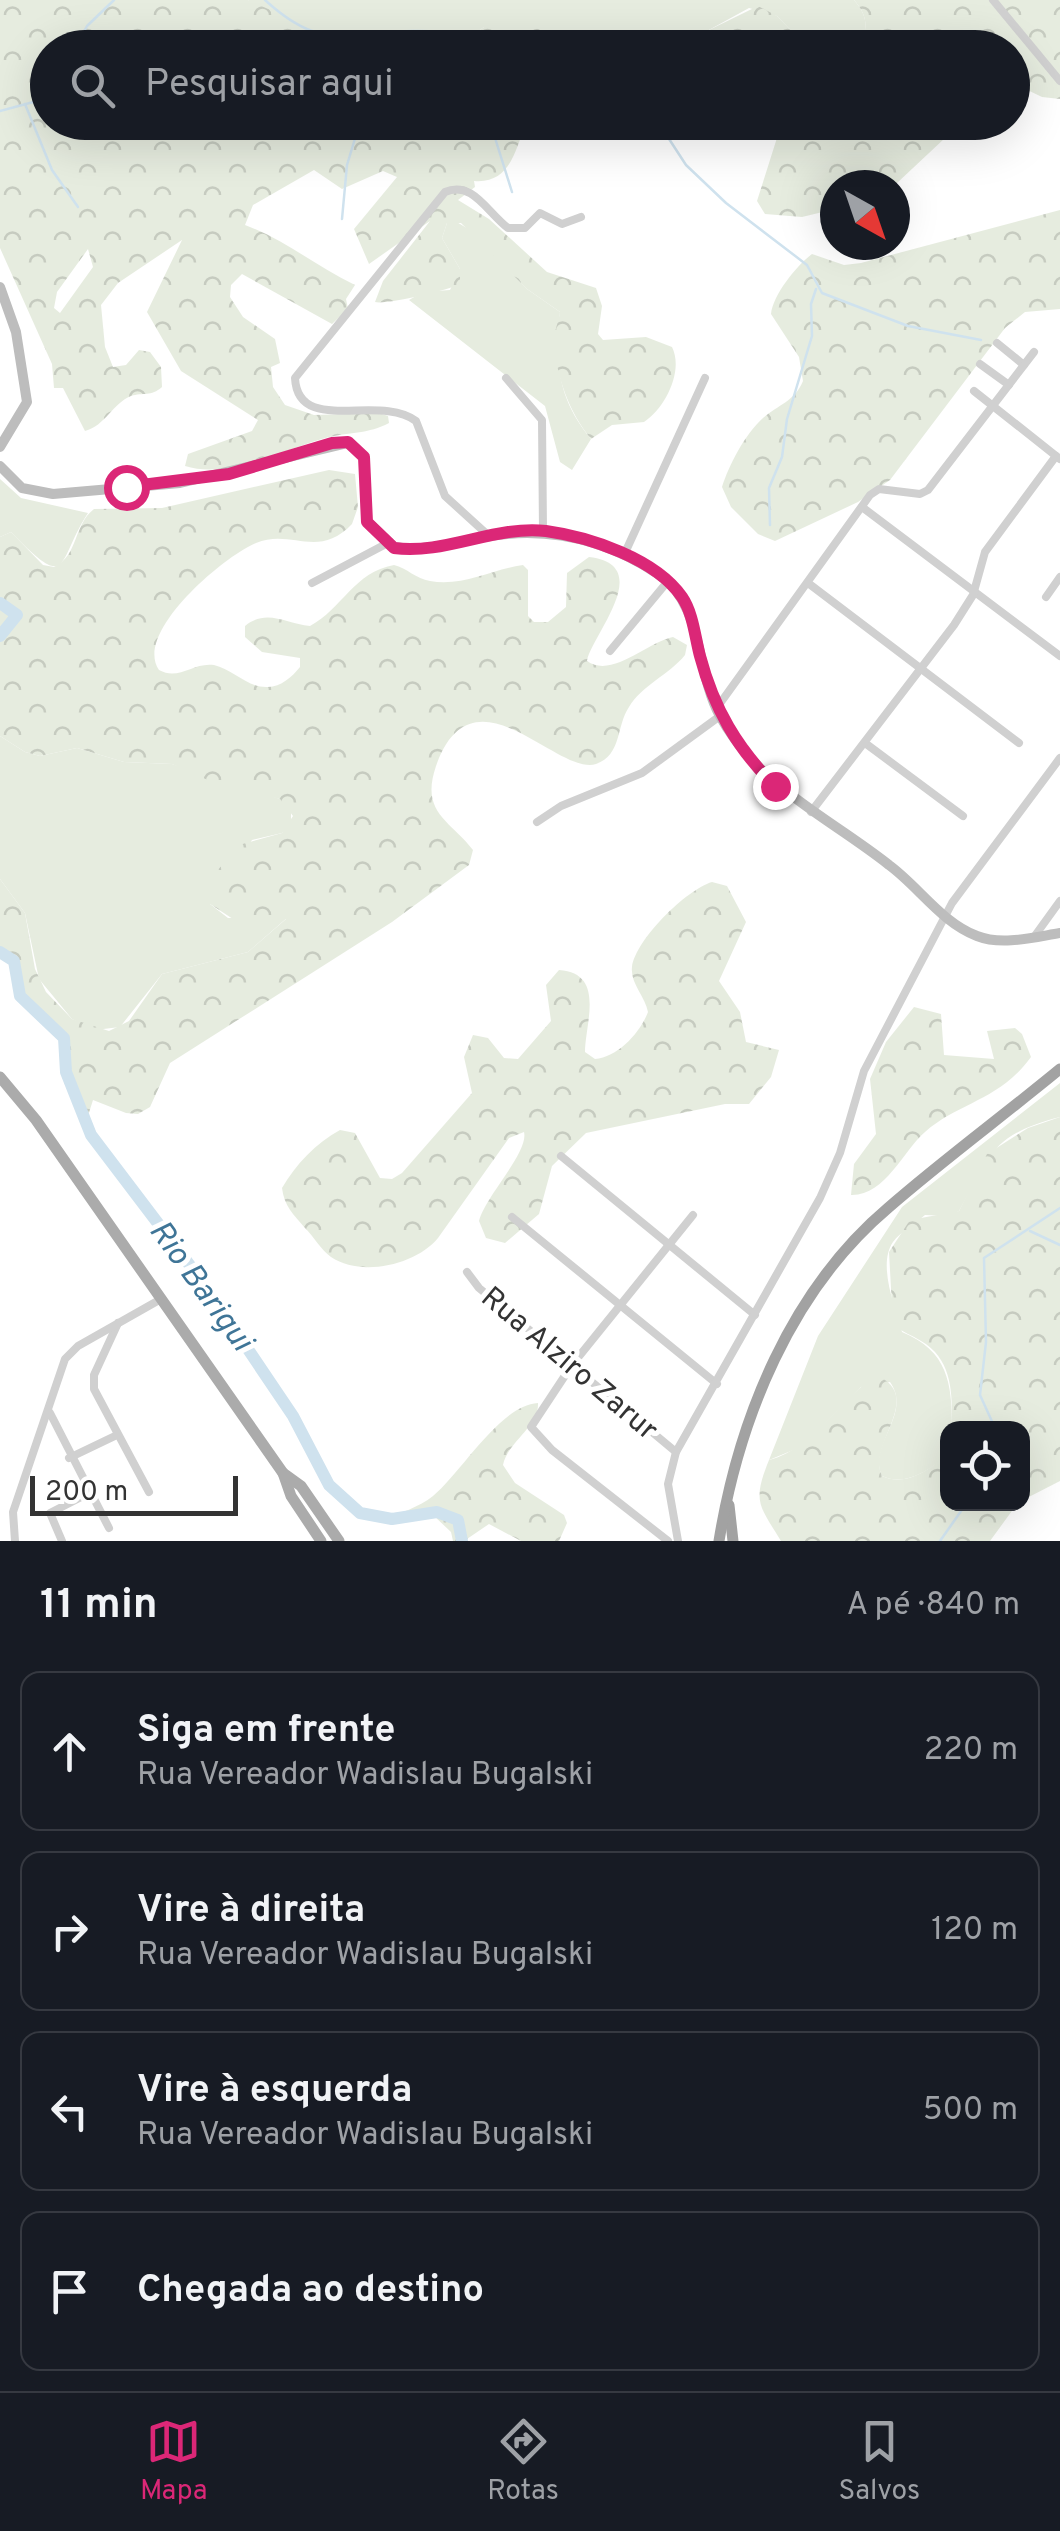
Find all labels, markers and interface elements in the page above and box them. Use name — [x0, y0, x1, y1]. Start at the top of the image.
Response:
search box — [30, 30, 1030, 140]
icon: search — [65, 58, 120, 113]
text: Pesquisar aqui — [145, 61, 394, 110]
north arrow — [820, 170, 910, 260]
route start — [104, 465, 150, 511]
route end — [753, 764, 799, 810]
water label: Rio Barigui — [139, 1214, 262, 1362]
street label: Rua Alziro Zarur — [472, 1280, 665, 1450]
map controls — [940, 1421, 1030, 1511]
button: locate — [940, 1421, 1030, 1511]
scale bar — [30, 1471, 238, 1516]
text: 200 m — [45, 1475, 128, 1511]
text: 11 min — [40, 1580, 158, 1633]
text: A pé · 840 m — [847, 1586, 1020, 1626]
text: Siga em frente — [137, 1707, 396, 1756]
icon: ahead — [42, 1724, 97, 1779]
text: 220 m — [924, 1731, 1018, 1771]
text: Rua Vereador Wadislau Bugalski — [137, 1756, 593, 1796]
text: Vire à direita — [137, 1887, 365, 1936]
icon: right — [42, 1904, 97, 1959]
text: 120 m — [931, 1911, 1018, 1951]
text: Rua Vereador Wadislau Bugalski — [137, 1936, 593, 1976]
text: Vire à esquerda — [137, 2067, 412, 2116]
icon: left — [42, 2084, 97, 2139]
text: 500 m — [923, 2091, 1018, 2131]
text: Rua Vereador Wadislau Bugalski — [137, 2116, 593, 2156]
icon: arrive — [42, 2264, 97, 2319]
text: Chegada ao destino — [137, 2267, 484, 2316]
tab: Mapa — [140, 2414, 208, 2510]
tab: Rotas — [487, 2414, 559, 2510]
tab: Salvos — [839, 2414, 920, 2510]

